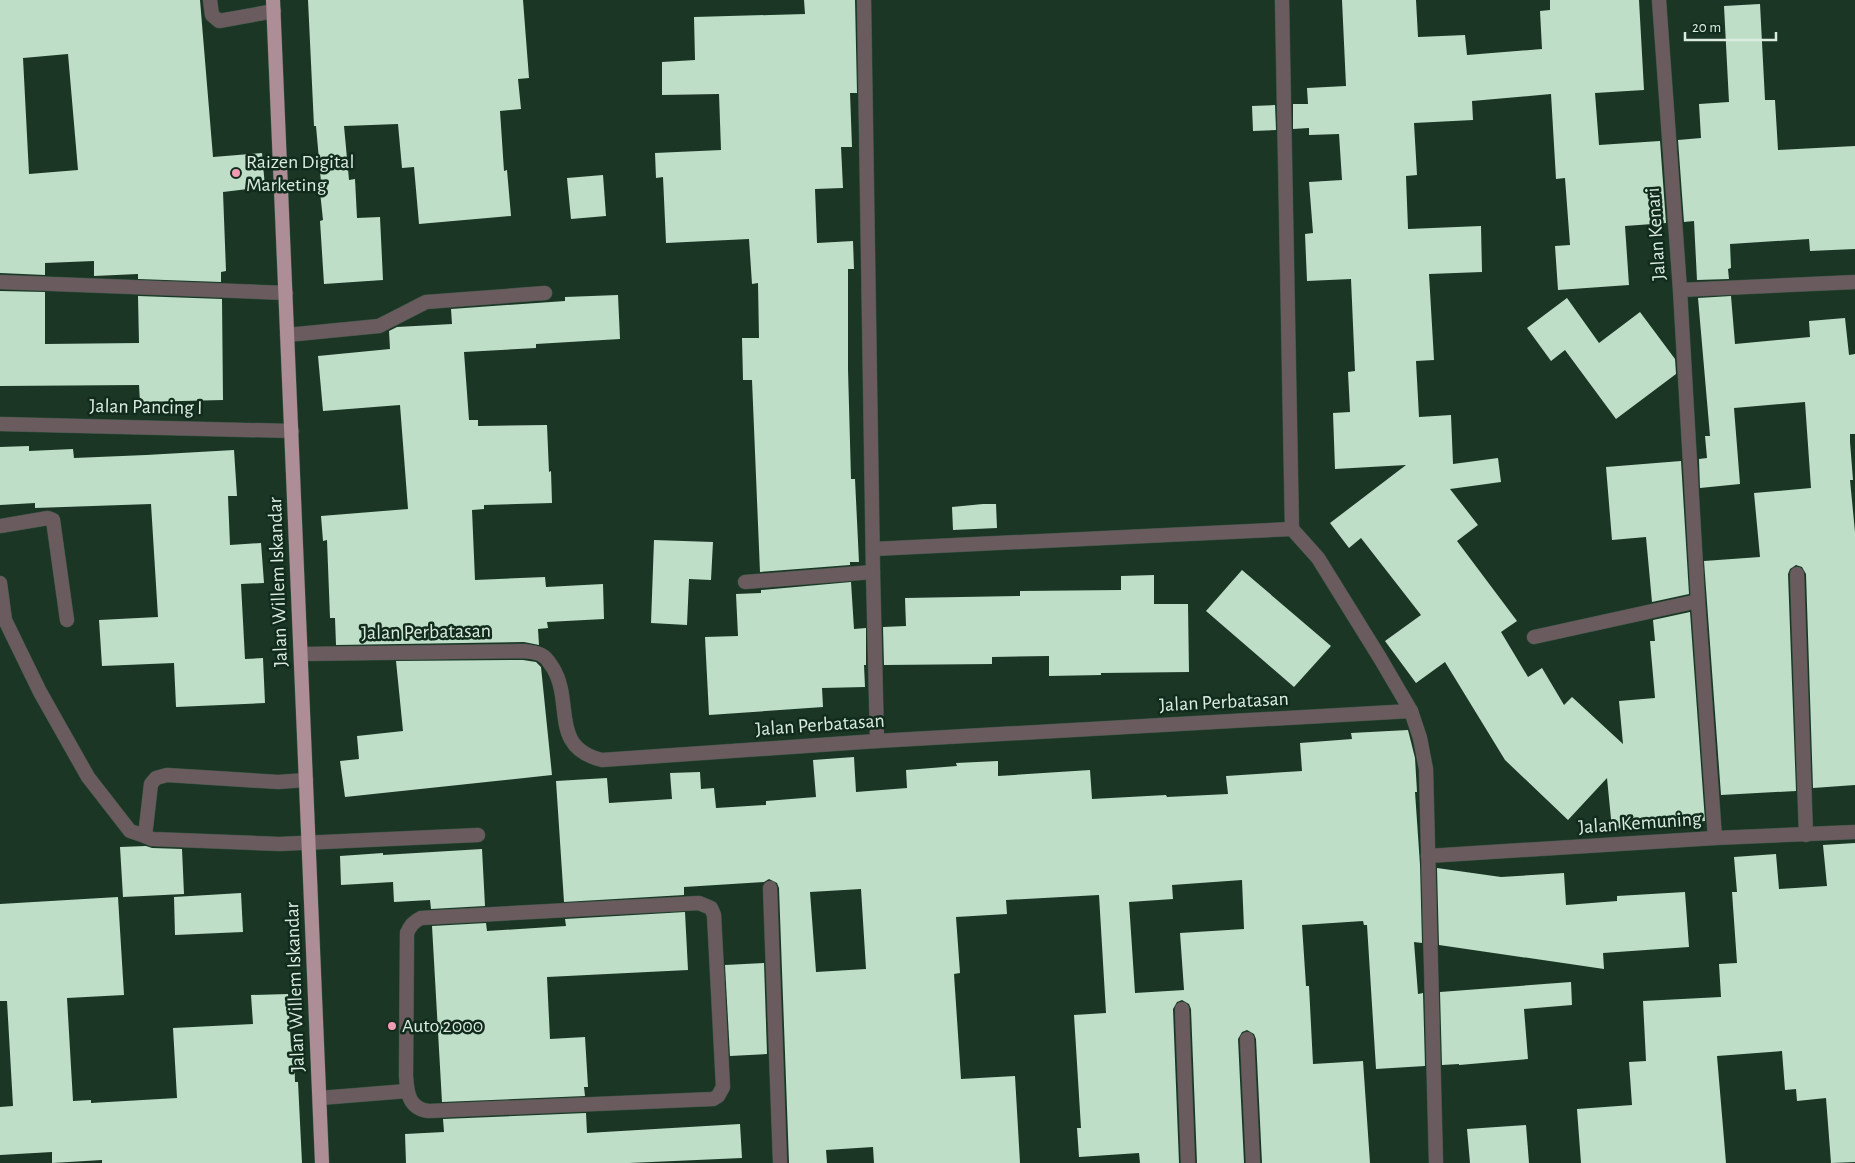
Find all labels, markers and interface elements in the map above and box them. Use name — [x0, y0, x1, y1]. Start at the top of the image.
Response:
scale bar — [1685, 10, 1776, 42]
text: 20 m — [1692, 20, 1721, 35]
place label: Raizen Digital Marketing — [246, 152, 354, 195]
marker: Raizen Digital Marketing — [230, 167, 242, 179]
street label: Jalan Kenari — [1643, 187, 1669, 281]
street label: Jalan Pancing I — [89, 396, 203, 418]
street label: Jalan Willem Iskandar — [265, 496, 291, 667]
street label: Jalan Perbatasan — [361, 621, 491, 643]
street label: Jalan Perbatasan — [1159, 689, 1289, 715]
street label: Jalan Perbatasan — [755, 710, 885, 740]
street label: Jalan Kemuning — [1578, 809, 1703, 837]
street label: Jalan Willem Iskandar — [282, 901, 308, 1072]
place label: Auto 2000 — [402, 1016, 483, 1036]
marker: Auto 2000 — [386, 1020, 398, 1032]

